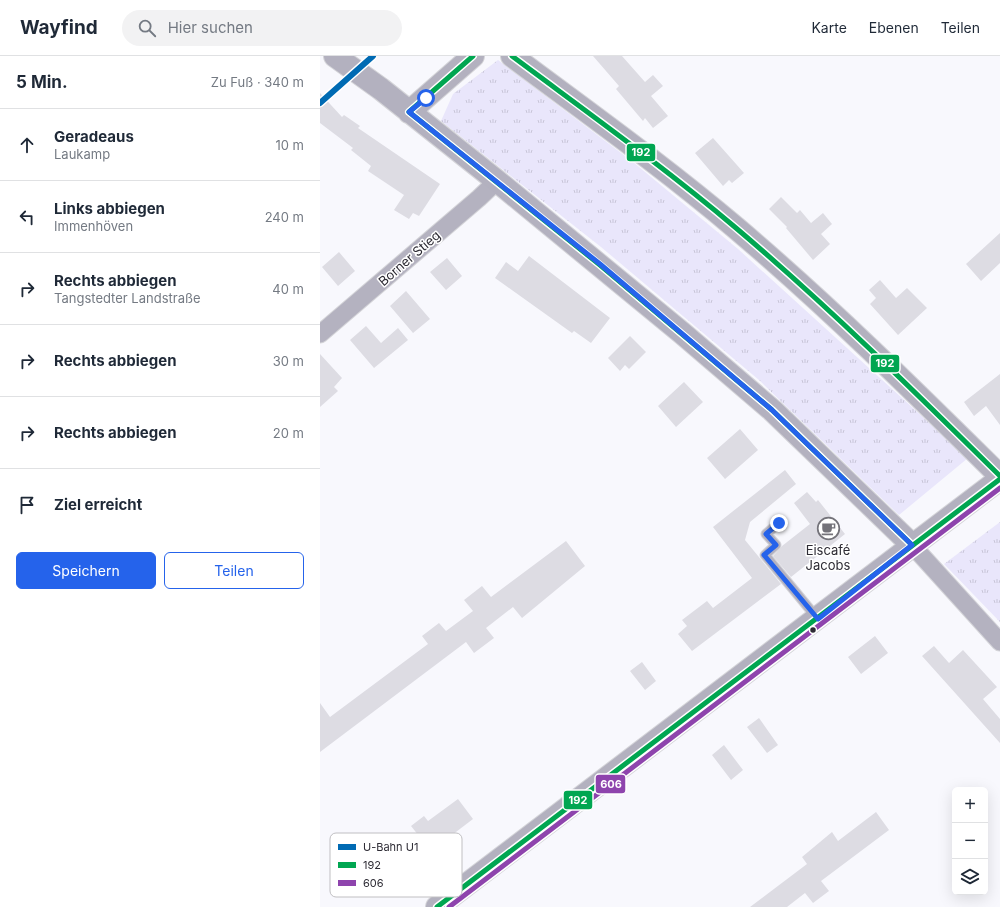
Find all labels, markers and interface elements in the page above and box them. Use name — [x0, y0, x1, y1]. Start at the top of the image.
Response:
search box — [122, 10, 402, 46]
text: Wayfind — [20, 16, 98, 39]
icon: search — [136, 17, 158, 39]
text: Hier suchen — [168, 18, 253, 37]
text: Karte — [811, 19, 847, 36]
text: Ebenen — [869, 19, 919, 36]
text: Teilen — [941, 19, 980, 36]
text: 5 Min. — [16, 72, 68, 92]
text: Zu Fuß · 340 m — [211, 74, 304, 90]
route start — [417, 89, 435, 107]
text: Geradeaus — [54, 127, 134, 146]
icon: ahead — [16, 134, 38, 156]
text: 10 m — [275, 137, 304, 153]
line badge: 192 — [626, 143, 656, 162]
text: 192 — [632, 145, 650, 159]
text: Laukamp — [54, 146, 110, 162]
text: Links abbiegen — [54, 199, 165, 218]
icon: left — [16, 206, 38, 228]
text: 240 m — [265, 209, 304, 225]
text: Immenhöven — [54, 218, 133, 234]
street label: Borner Stieg — [375, 227, 443, 289]
text: Rechts abbiegen — [54, 271, 176, 290]
icon: right — [16, 278, 38, 300]
text: 40 m — [272, 281, 304, 297]
text: Tangstedter Landstraße — [54, 290, 201, 306]
icon: right — [16, 350, 38, 372]
text: Rechts abbiegen — [54, 351, 176, 370]
text: 30 m — [273, 353, 304, 369]
line badge: 192 — [870, 354, 900, 373]
text: 192 — [876, 356, 894, 370]
icon: right — [16, 422, 38, 444]
text: Rechts abbiegen — [54, 423, 176, 442]
text: 20 m — [273, 425, 304, 441]
icon: arrive — [16, 494, 38, 516]
text: Ziel erreicht — [54, 495, 142, 514]
route end — [770, 514, 788, 532]
cafe icon: Eiscafé Jacobs — [815, 515, 841, 541]
place label: Eiscafé Jacobs — [806, 542, 851, 573]
button: Speichern — [16, 552, 156, 589]
button: Teilen — [164, 552, 304, 589]
unlabelled marker — [808, 625, 818, 635]
line badge: 606 — [595, 774, 626, 794]
text: 606 — [600, 777, 622, 791]
map controls — [952, 787, 988, 895]
button: + — [952, 787, 988, 823]
line badge: 192 — [563, 790, 593, 810]
text: 192 — [569, 793, 587, 807]
button: − — [952, 823, 988, 859]
legend — [330, 833, 462, 897]
text: U-Bahn U1 — [363, 840, 418, 854]
text: 192 — [363, 858, 381, 872]
button: layers — [952, 859, 988, 895]
text: 606 — [363, 876, 384, 890]

